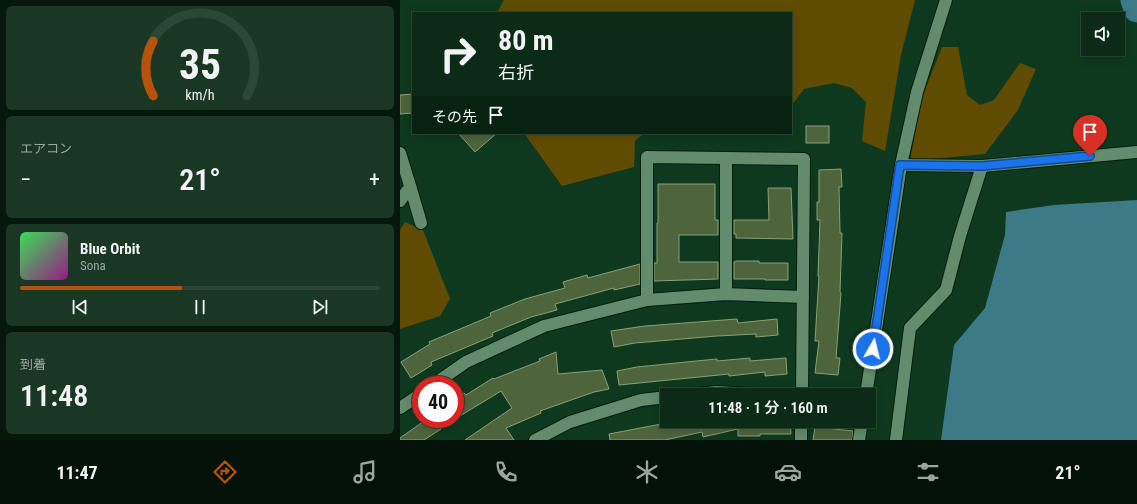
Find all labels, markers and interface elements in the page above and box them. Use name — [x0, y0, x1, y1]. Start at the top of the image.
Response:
map controls — [1081, 12, 1125, 56]
button: sound — [1081, 12, 1125, 56]
text: 80 m — [498, 24, 554, 57]
icon: right — [432, 28, 484, 80]
text: 35 — [179, 40, 221, 89]
text: 右折 — [498, 62, 534, 83]
text: km/h — [185, 87, 215, 103]
icon: arrive — [485, 104, 507, 126]
text: その先 — [432, 108, 477, 126]
pin — [1073, 115, 1107, 156]
icon: arrive — [1079, 121, 1101, 143]
text: エアコン — [20, 141, 72, 156]
text: 21° — [179, 162, 221, 197]
text: − — [20, 167, 31, 192]
text: + — [369, 167, 380, 192]
text: Blue Orbit — [80, 240, 140, 258]
text: Sona — [80, 258, 106, 273]
icon: previous — [69, 296, 91, 318]
icon: pause — [189, 296, 211, 318]
icon: next — [309, 296, 331, 318]
position arrow — [852, 328, 894, 370]
text: 到着 — [20, 357, 46, 372]
speed limit sign: 40 — [412, 376, 464, 428]
text: 11:48 — [20, 378, 88, 413]
text: 11:48 · 1 分 · 160 m — [708, 399, 828, 417]
icon: directions — [211, 458, 239, 486]
icon: music — [351, 458, 379, 486]
icon: phone — [492, 458, 520, 486]
icon: climate — [633, 458, 661, 486]
icon: car — [774, 458, 802, 486]
icon: filters — [914, 458, 942, 486]
text: 11:47 — [56, 462, 98, 483]
text: 21° — [1055, 462, 1080, 483]

